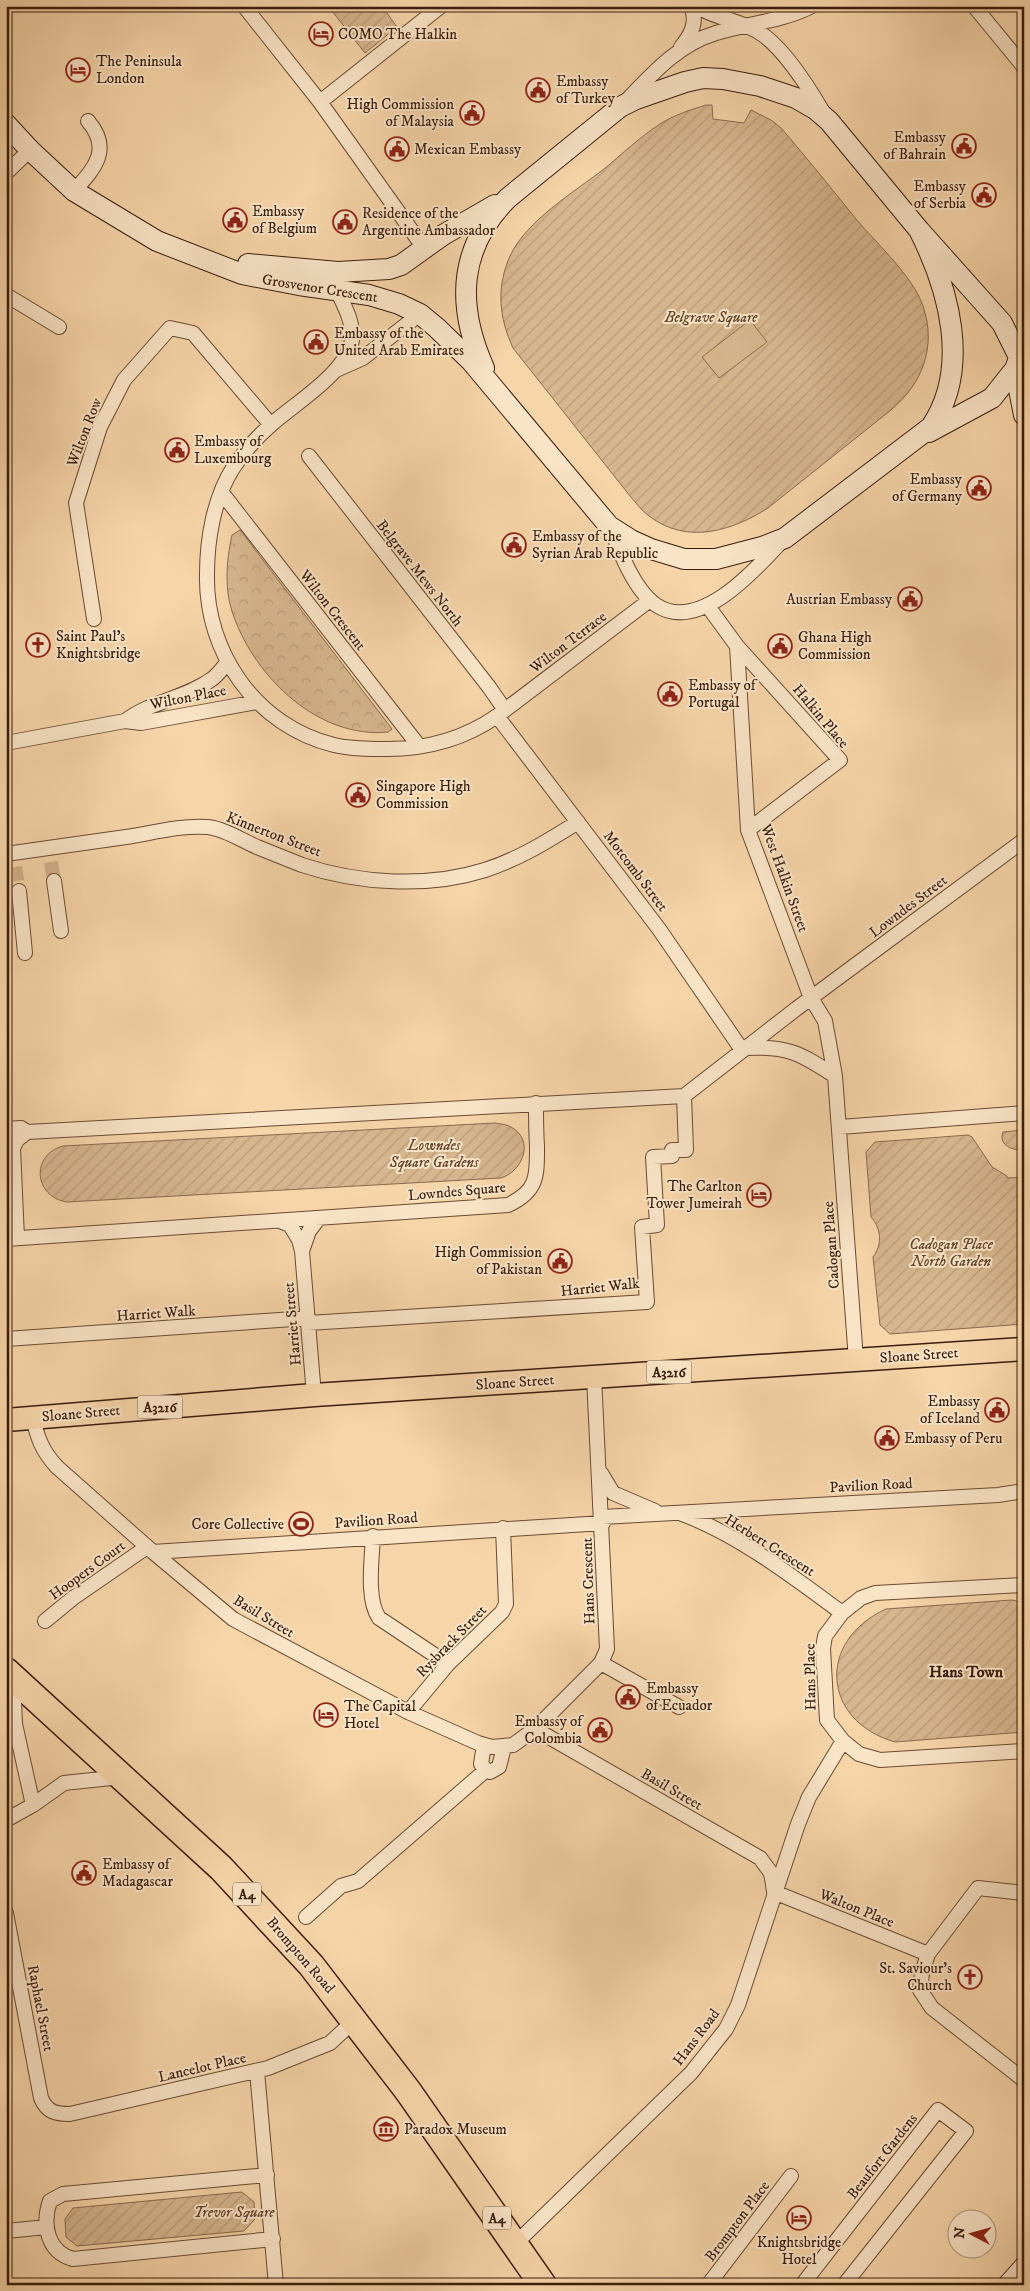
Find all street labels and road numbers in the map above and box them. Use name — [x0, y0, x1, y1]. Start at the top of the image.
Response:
street label: Grosvenor Crescent — [261, 270, 379, 307]
street label: Wilton Row — [62, 395, 106, 470]
street label: Belgrave Mews North — [372, 516, 467, 631]
street label: Wilton Crescent — [295, 565, 370, 655]
street label: Wilton Terrace — [525, 607, 611, 678]
street label: Halkin Place — [788, 680, 853, 752]
street label: Wilton Place — [147, 681, 228, 714]
street label: Kinnerton Street — [224, 808, 324, 861]
street label: West Halkin Street — [756, 821, 813, 935]
street label: Motcomb Street — [599, 827, 672, 916]
street label: Lowndes Street — [865, 871, 951, 942]
street label: Lowndes Square — [407, 1178, 507, 1205]
street label: Cadogan Place — [819, 1200, 844, 1290]
street label: Harriet Walk — [560, 1274, 641, 1301]
street label: Harriet Street — [279, 1281, 306, 1366]
street label: Harriet Walk — [116, 1301, 197, 1326]
street label: Sloane Street — [879, 1343, 959, 1368]
road number: A3216 — [646, 1360, 692, 1384]
street label: Sloane Street — [475, 1370, 555, 1395]
road number: A3216 — [138, 1395, 182, 1418]
street label: Sloane Street — [41, 1401, 121, 1426]
street label: Pavilion Road — [829, 1474, 914, 1497]
street label: Pavilion Road — [334, 1508, 419, 1533]
street label: Herbert Crescent — [721, 1510, 819, 1581]
street label: Hoopers Court — [46, 1536, 129, 1604]
street label: Hans Crescent — [577, 1537, 600, 1625]
street label: Basil Street — [230, 1591, 298, 1642]
street label: Rysbrack Street — [412, 1601, 491, 1682]
street label: Hans Place — [800, 1643, 821, 1711]
street label: Basil Street — [638, 1764, 706, 1815]
road number: A4 — [233, 1882, 261, 1906]
street label: Walton Place — [816, 1884, 897, 1932]
street label: Brompton Road — [262, 1913, 339, 1998]
street label: Raphael Street — [23, 1963, 58, 2053]
street label: Hans Road — [669, 2005, 724, 2069]
street label: Lancelot Place — [156, 2048, 248, 2087]
street label: Beaufort Gardens — [843, 2110, 922, 2203]
street label: Brompton Place — [701, 2177, 774, 2266]
road number: A4 — [483, 2206, 511, 2230]

